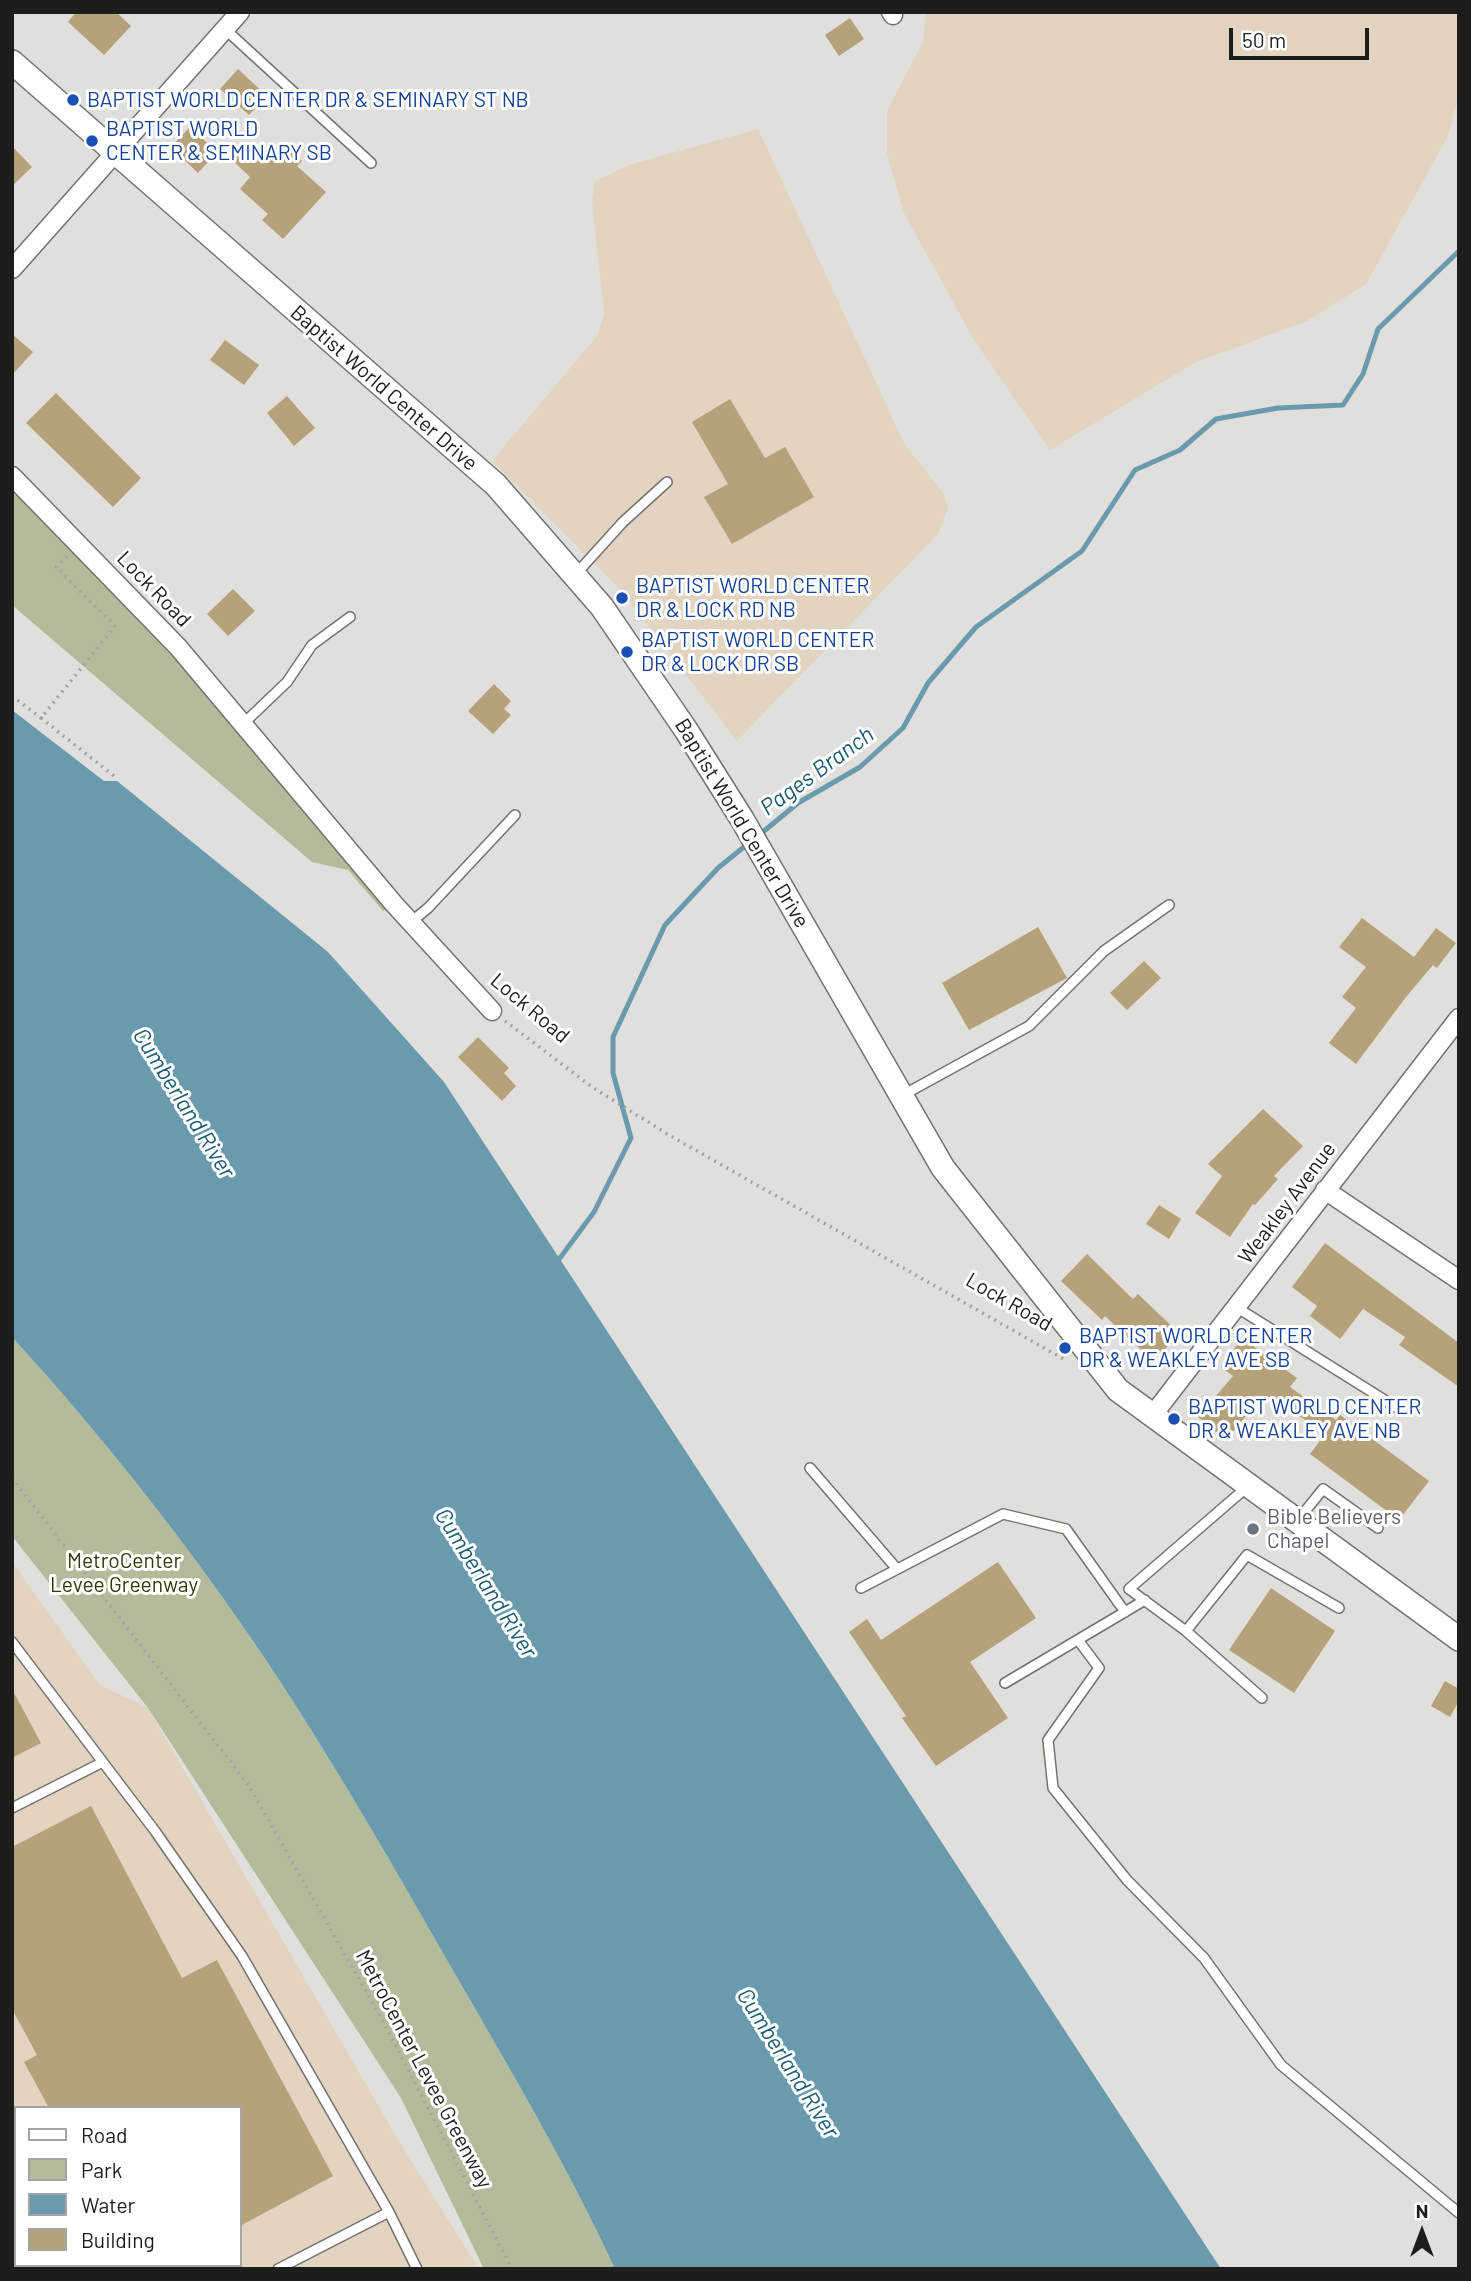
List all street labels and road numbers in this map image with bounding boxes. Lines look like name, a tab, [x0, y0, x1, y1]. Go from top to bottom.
street label: Baptist World Center Drive	[285, 300, 483, 476]
street label: Lock Road	[112, 546, 196, 632]
street label: Baptist World Center Drive	[669, 714, 815, 932]
street label: Lock Road	[485, 968, 575, 1048]
street label: Weakley Avenue	[1233, 1137, 1341, 1269]
street label: Lock Road	[961, 1267, 1057, 1337]
street label: MetroCenter Levee Greenway	[350, 1945, 498, 2193]

